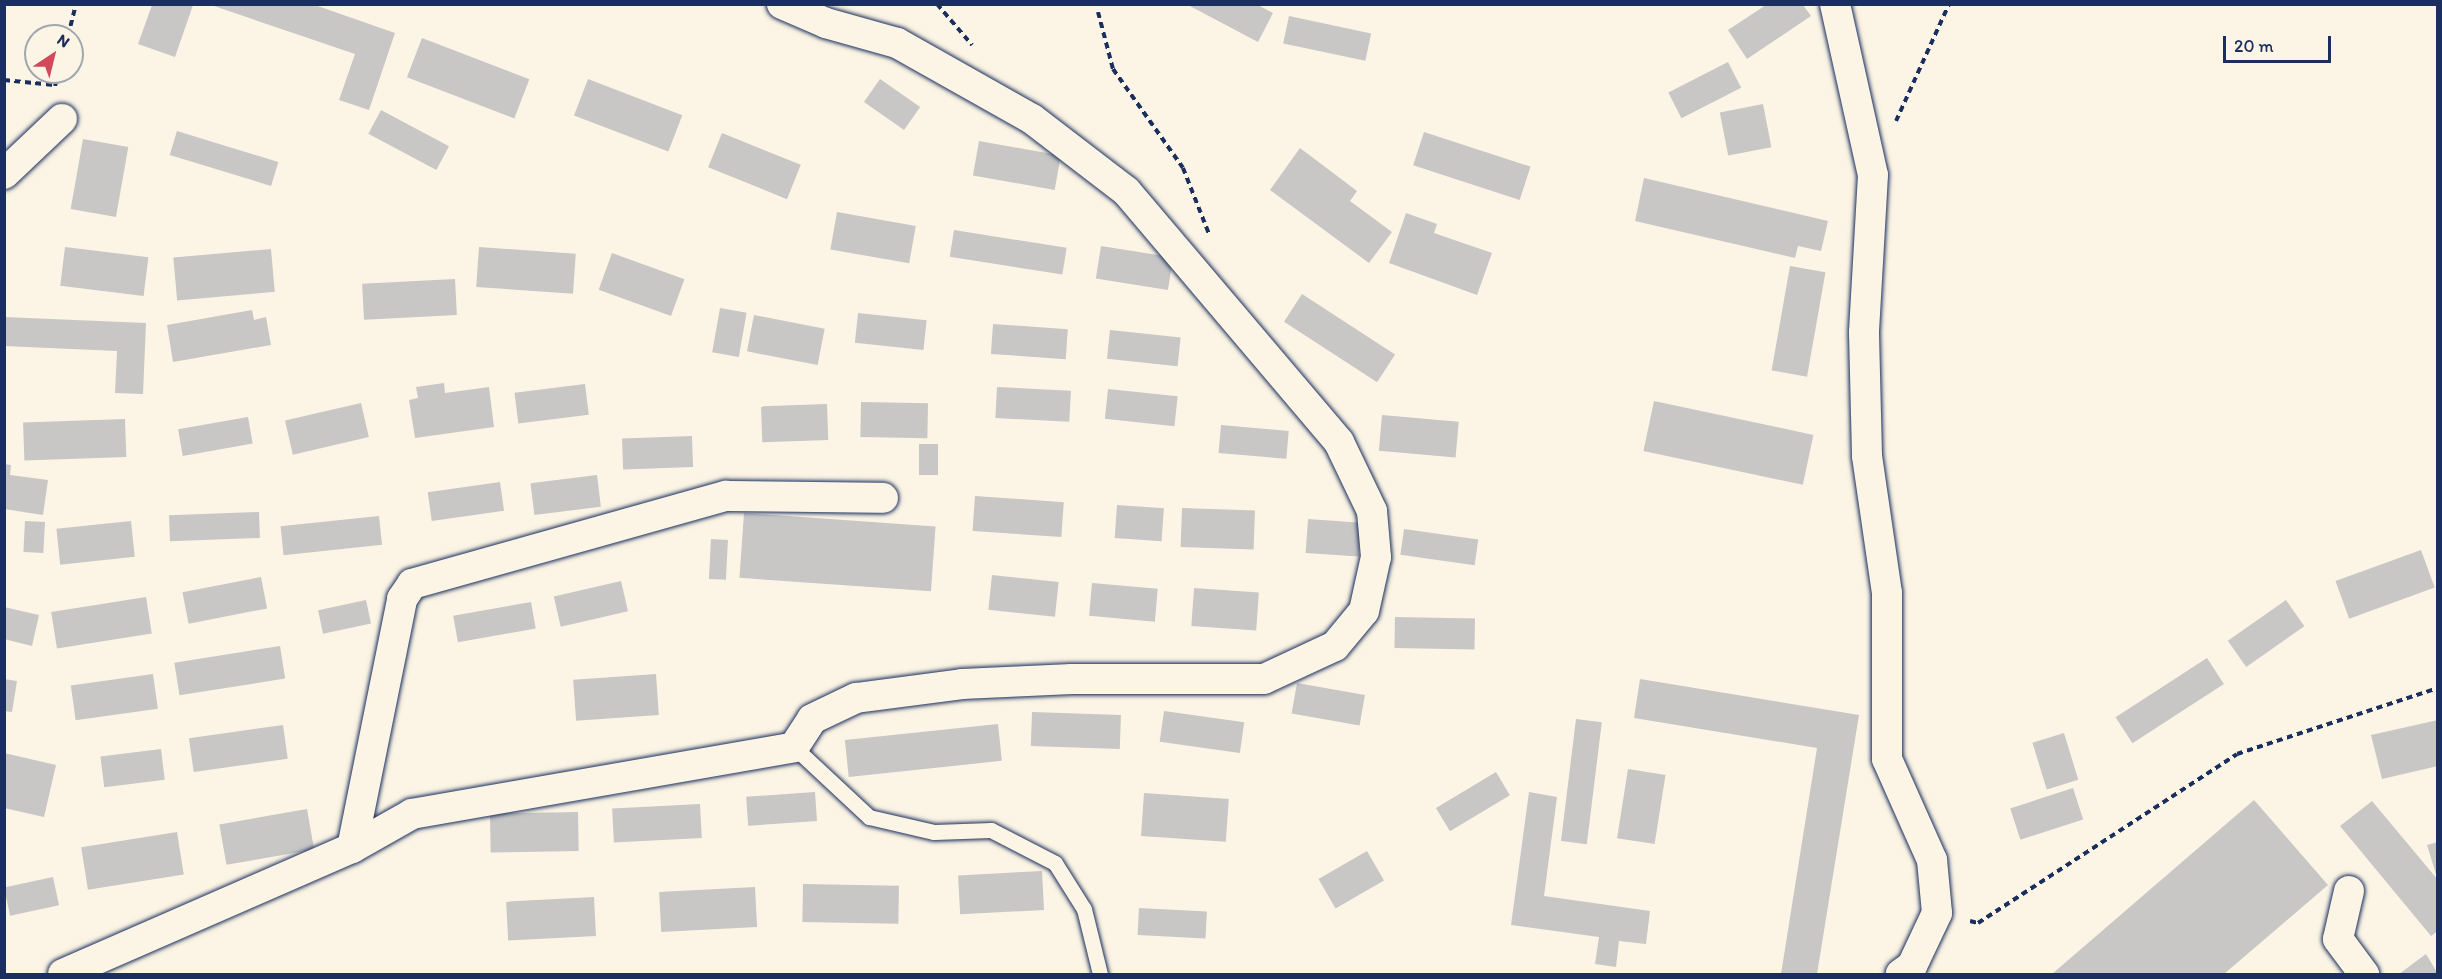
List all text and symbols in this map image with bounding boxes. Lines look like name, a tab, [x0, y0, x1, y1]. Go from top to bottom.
north arrow	[24, 24, 84, 84]
scale bar	[2226, 24, 2334, 62]
text: N	[54, 30, 73, 51]
text: 20 m	[2234, 35, 2274, 57]

